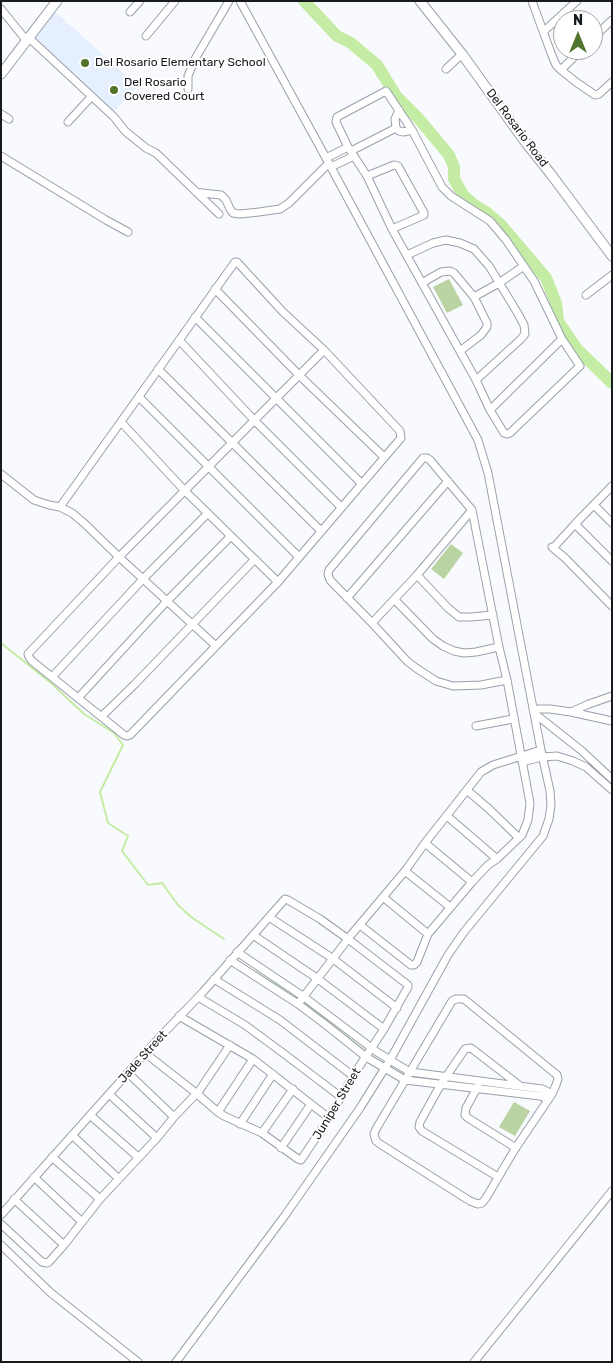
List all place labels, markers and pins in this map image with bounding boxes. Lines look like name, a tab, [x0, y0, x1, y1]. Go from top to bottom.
place label: Del Rosario Elementary School	[95, 56, 266, 70]
marker: Del Rosario Elementary School	[79, 57, 91, 69]
place label: Del Rosario Covered Court	[124, 76, 204, 104]
marker: Del Rosario Covered Court	[108, 84, 120, 96]

